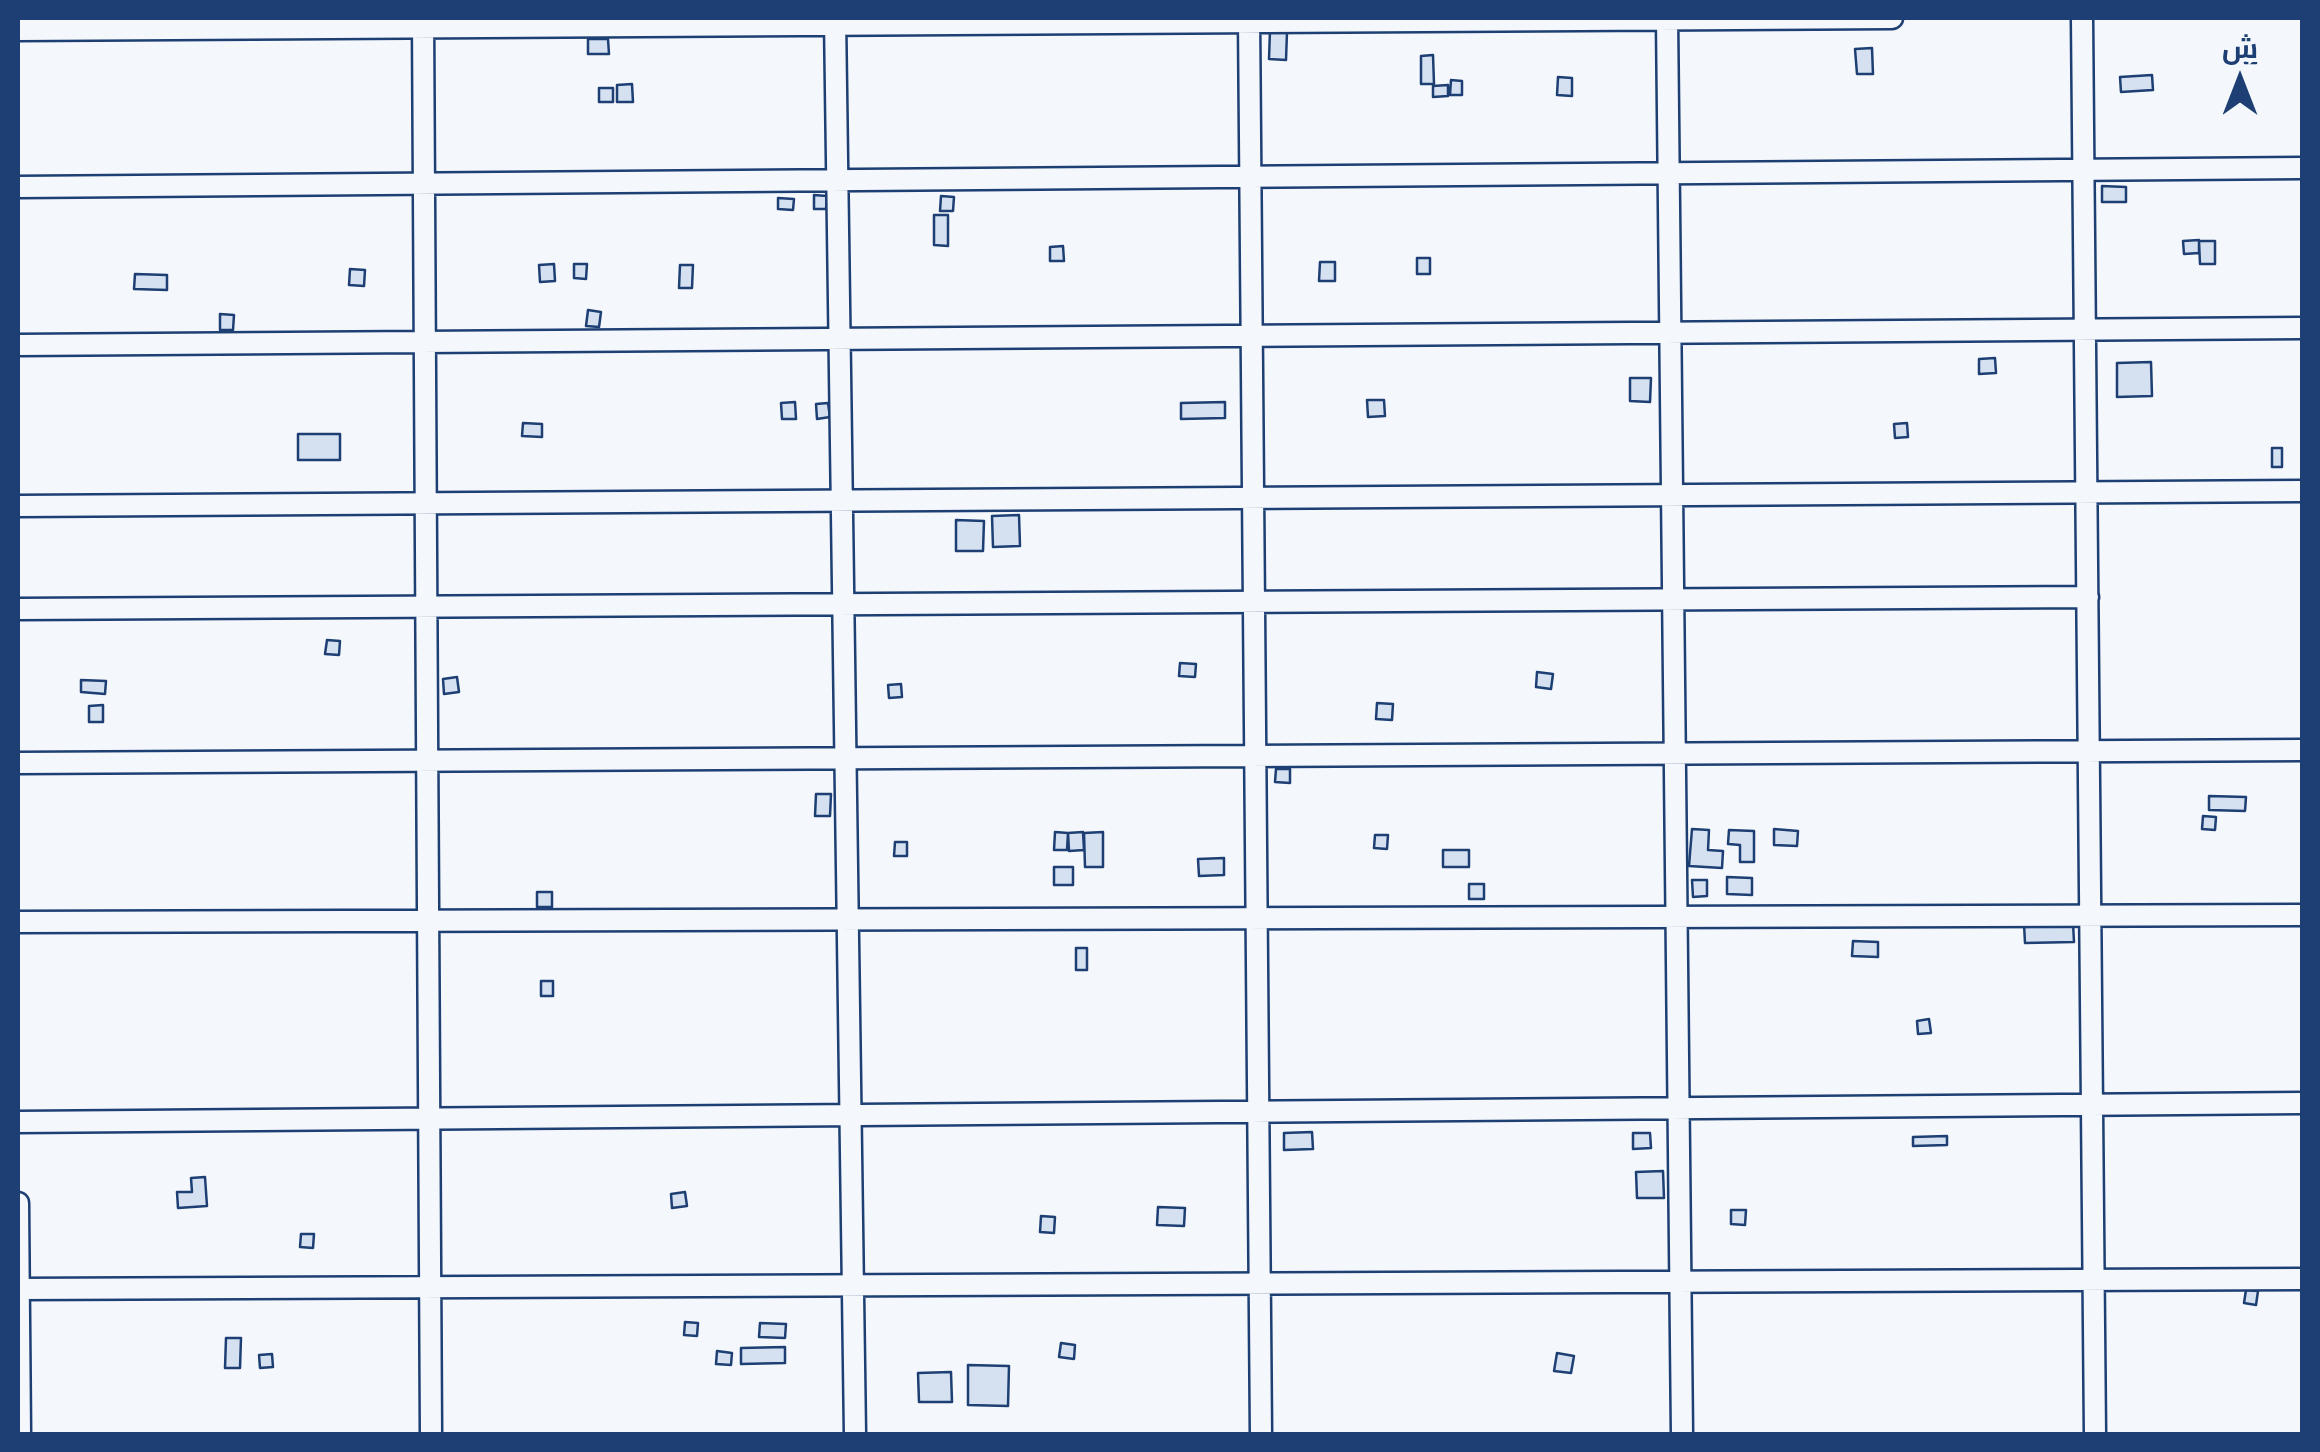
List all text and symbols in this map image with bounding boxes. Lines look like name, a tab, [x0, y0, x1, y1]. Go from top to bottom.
north arrow	[2190, 30, 2290, 130]
text: ش	[2222, 36, 2258, 64]

